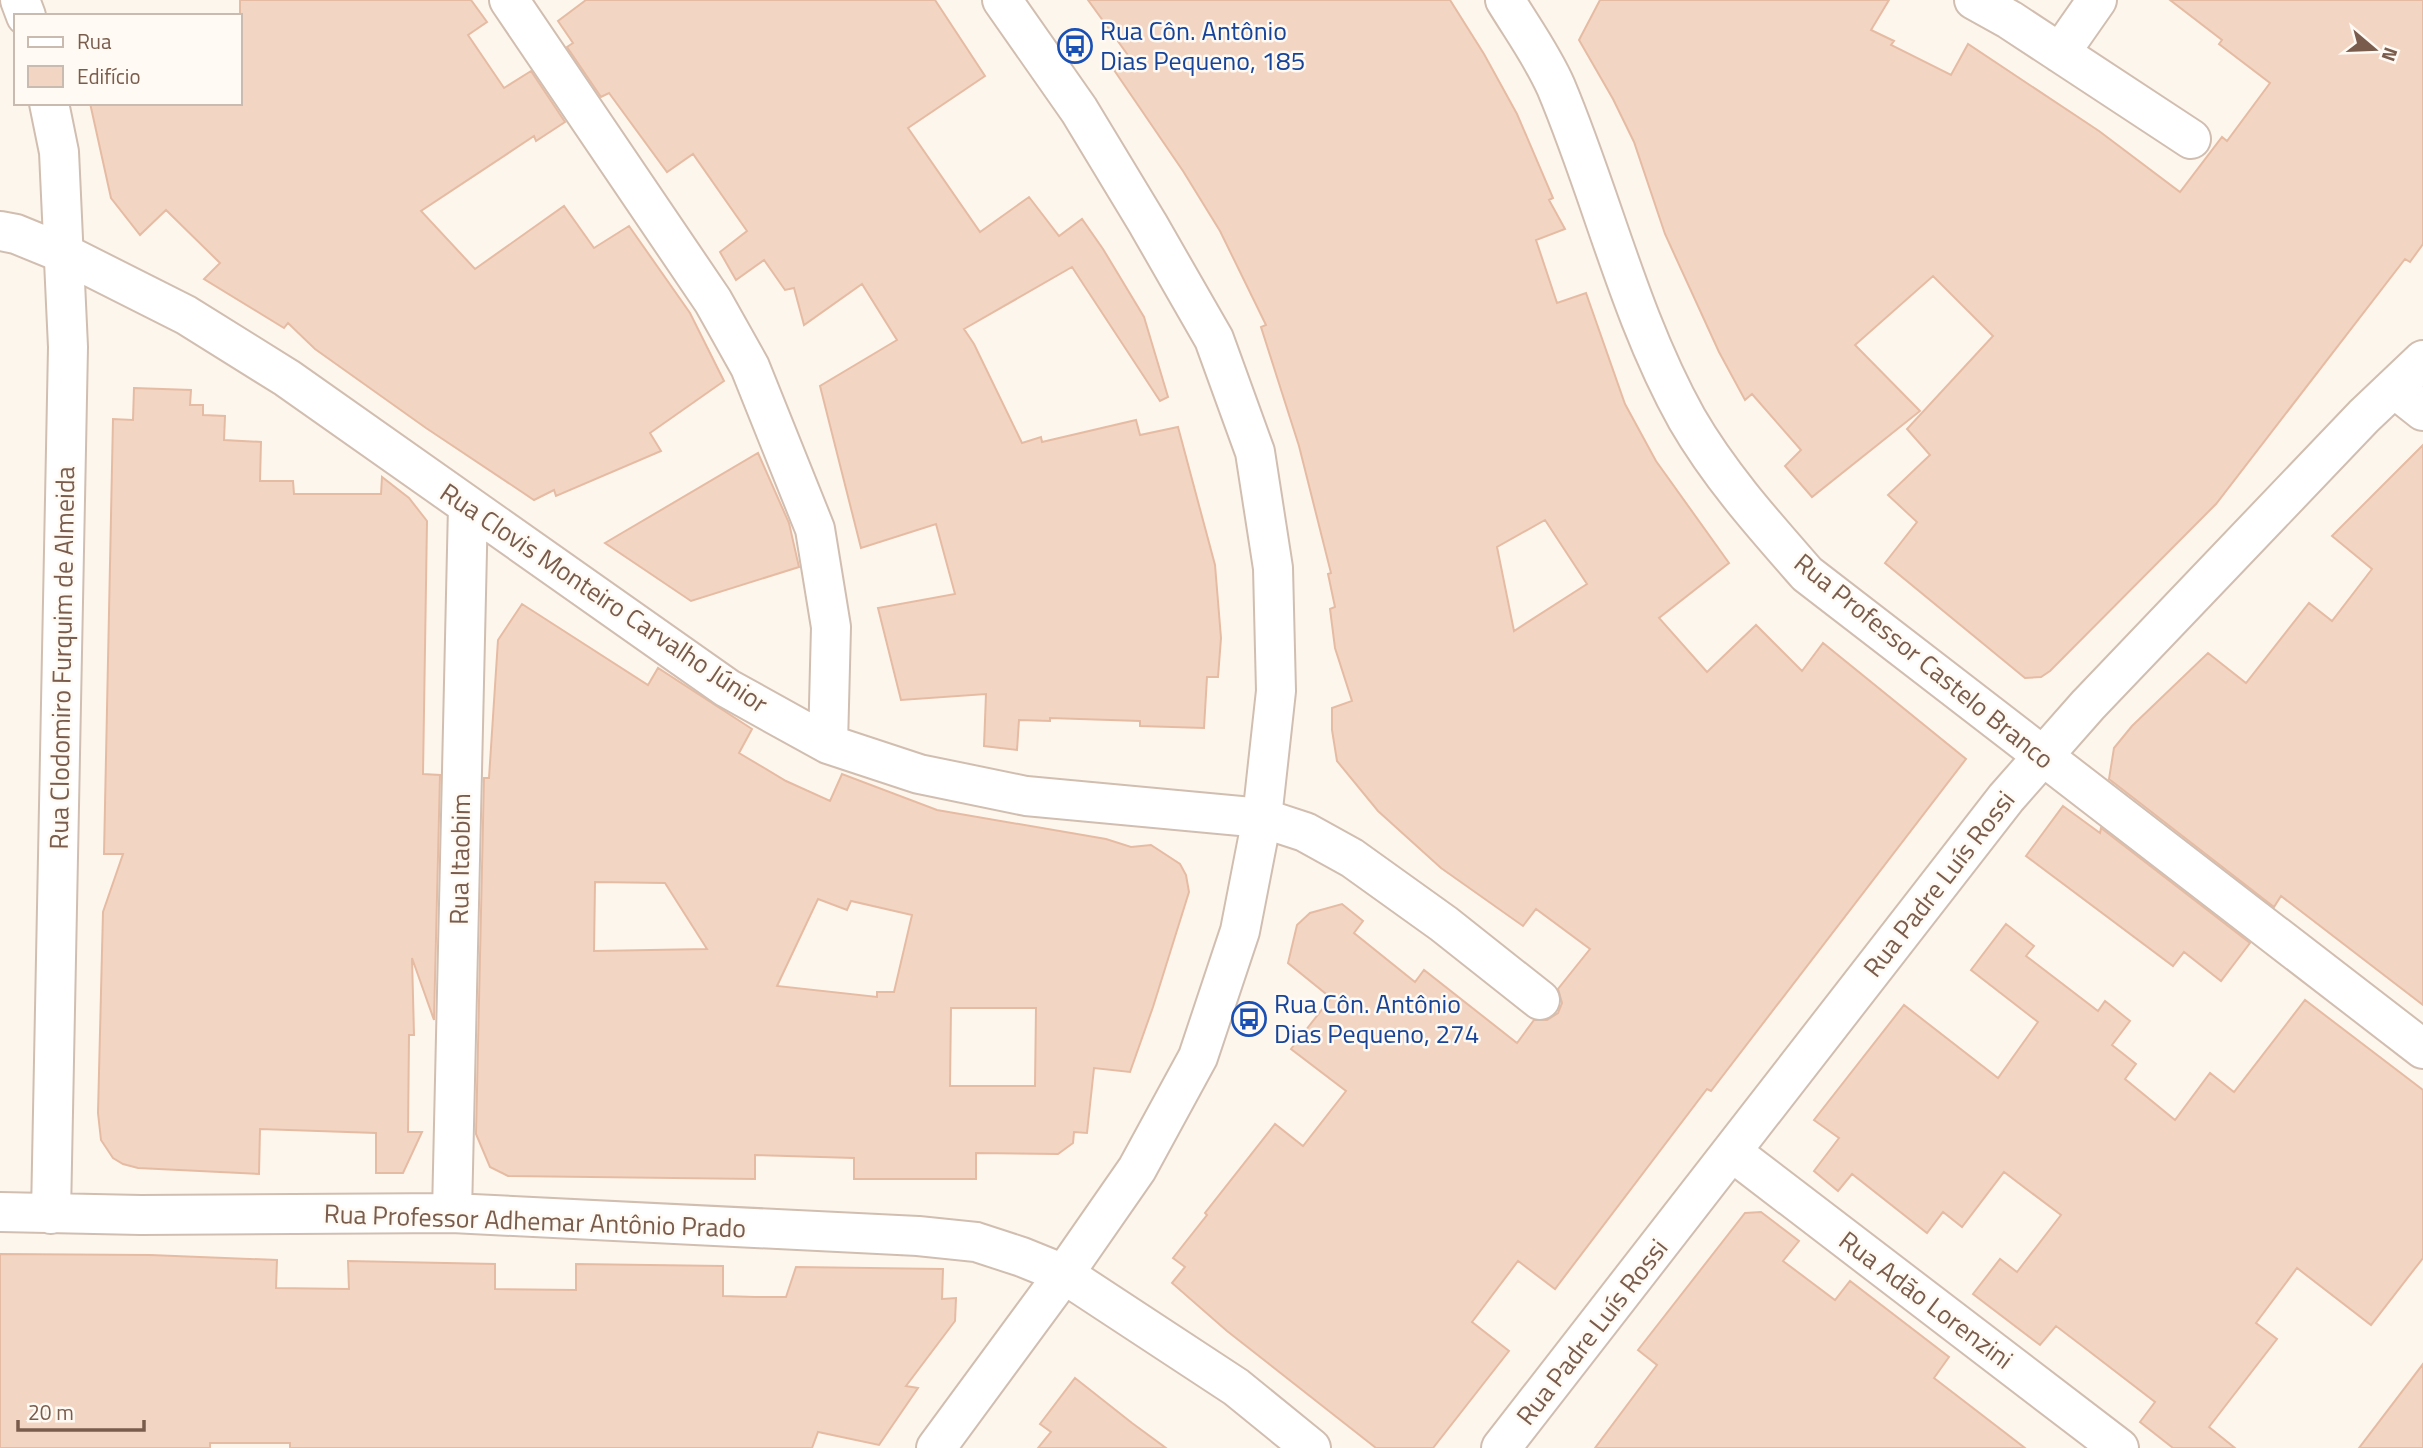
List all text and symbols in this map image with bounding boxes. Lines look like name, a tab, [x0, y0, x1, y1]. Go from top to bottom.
place label: Rua Côn. Antônio Dias Pequeno, 185	[1100, 11, 1305, 80]
legend	[14, 14, 242, 105]
north arrow	[2339, 14, 2409, 84]
text: Rua	[77, 25, 112, 57]
bus stop icon: Rua Côn. Antônio Dias Pequeno, 185	[1056, 27, 1094, 65]
text: N	[2375, 44, 2406, 66]
text: Edifício	[77, 60, 141, 92]
street label: Rua Clodomiro Furquim de Almeida	[39, 466, 84, 850]
street label: Rua Clovis Monteiro Carvalho Júnior	[432, 473, 776, 722]
street label: Rua Professor Castelo Branco	[1786, 543, 2063, 778]
street label: Rua Padre Luís Rossi	[1853, 782, 2024, 985]
street label: Rua Itaobim	[439, 793, 480, 925]
place label: Rua Côn. Antônio Dias Pequeno, 274	[1274, 984, 1479, 1053]
bus stop icon: Rua Côn. Antônio Dias Pequeno, 274	[1230, 1000, 1268, 1038]
street label: Rua Professor Adhemar Antônio Prado	[323, 1194, 747, 1247]
street label: Rua Adão Lorenzini	[1831, 1221, 2022, 1378]
street label: Rua Padre Luís Rossi	[1506, 1230, 1677, 1433]
scale bar	[18, 1388, 144, 1432]
text: 20 m	[28, 1396, 74, 1428]

